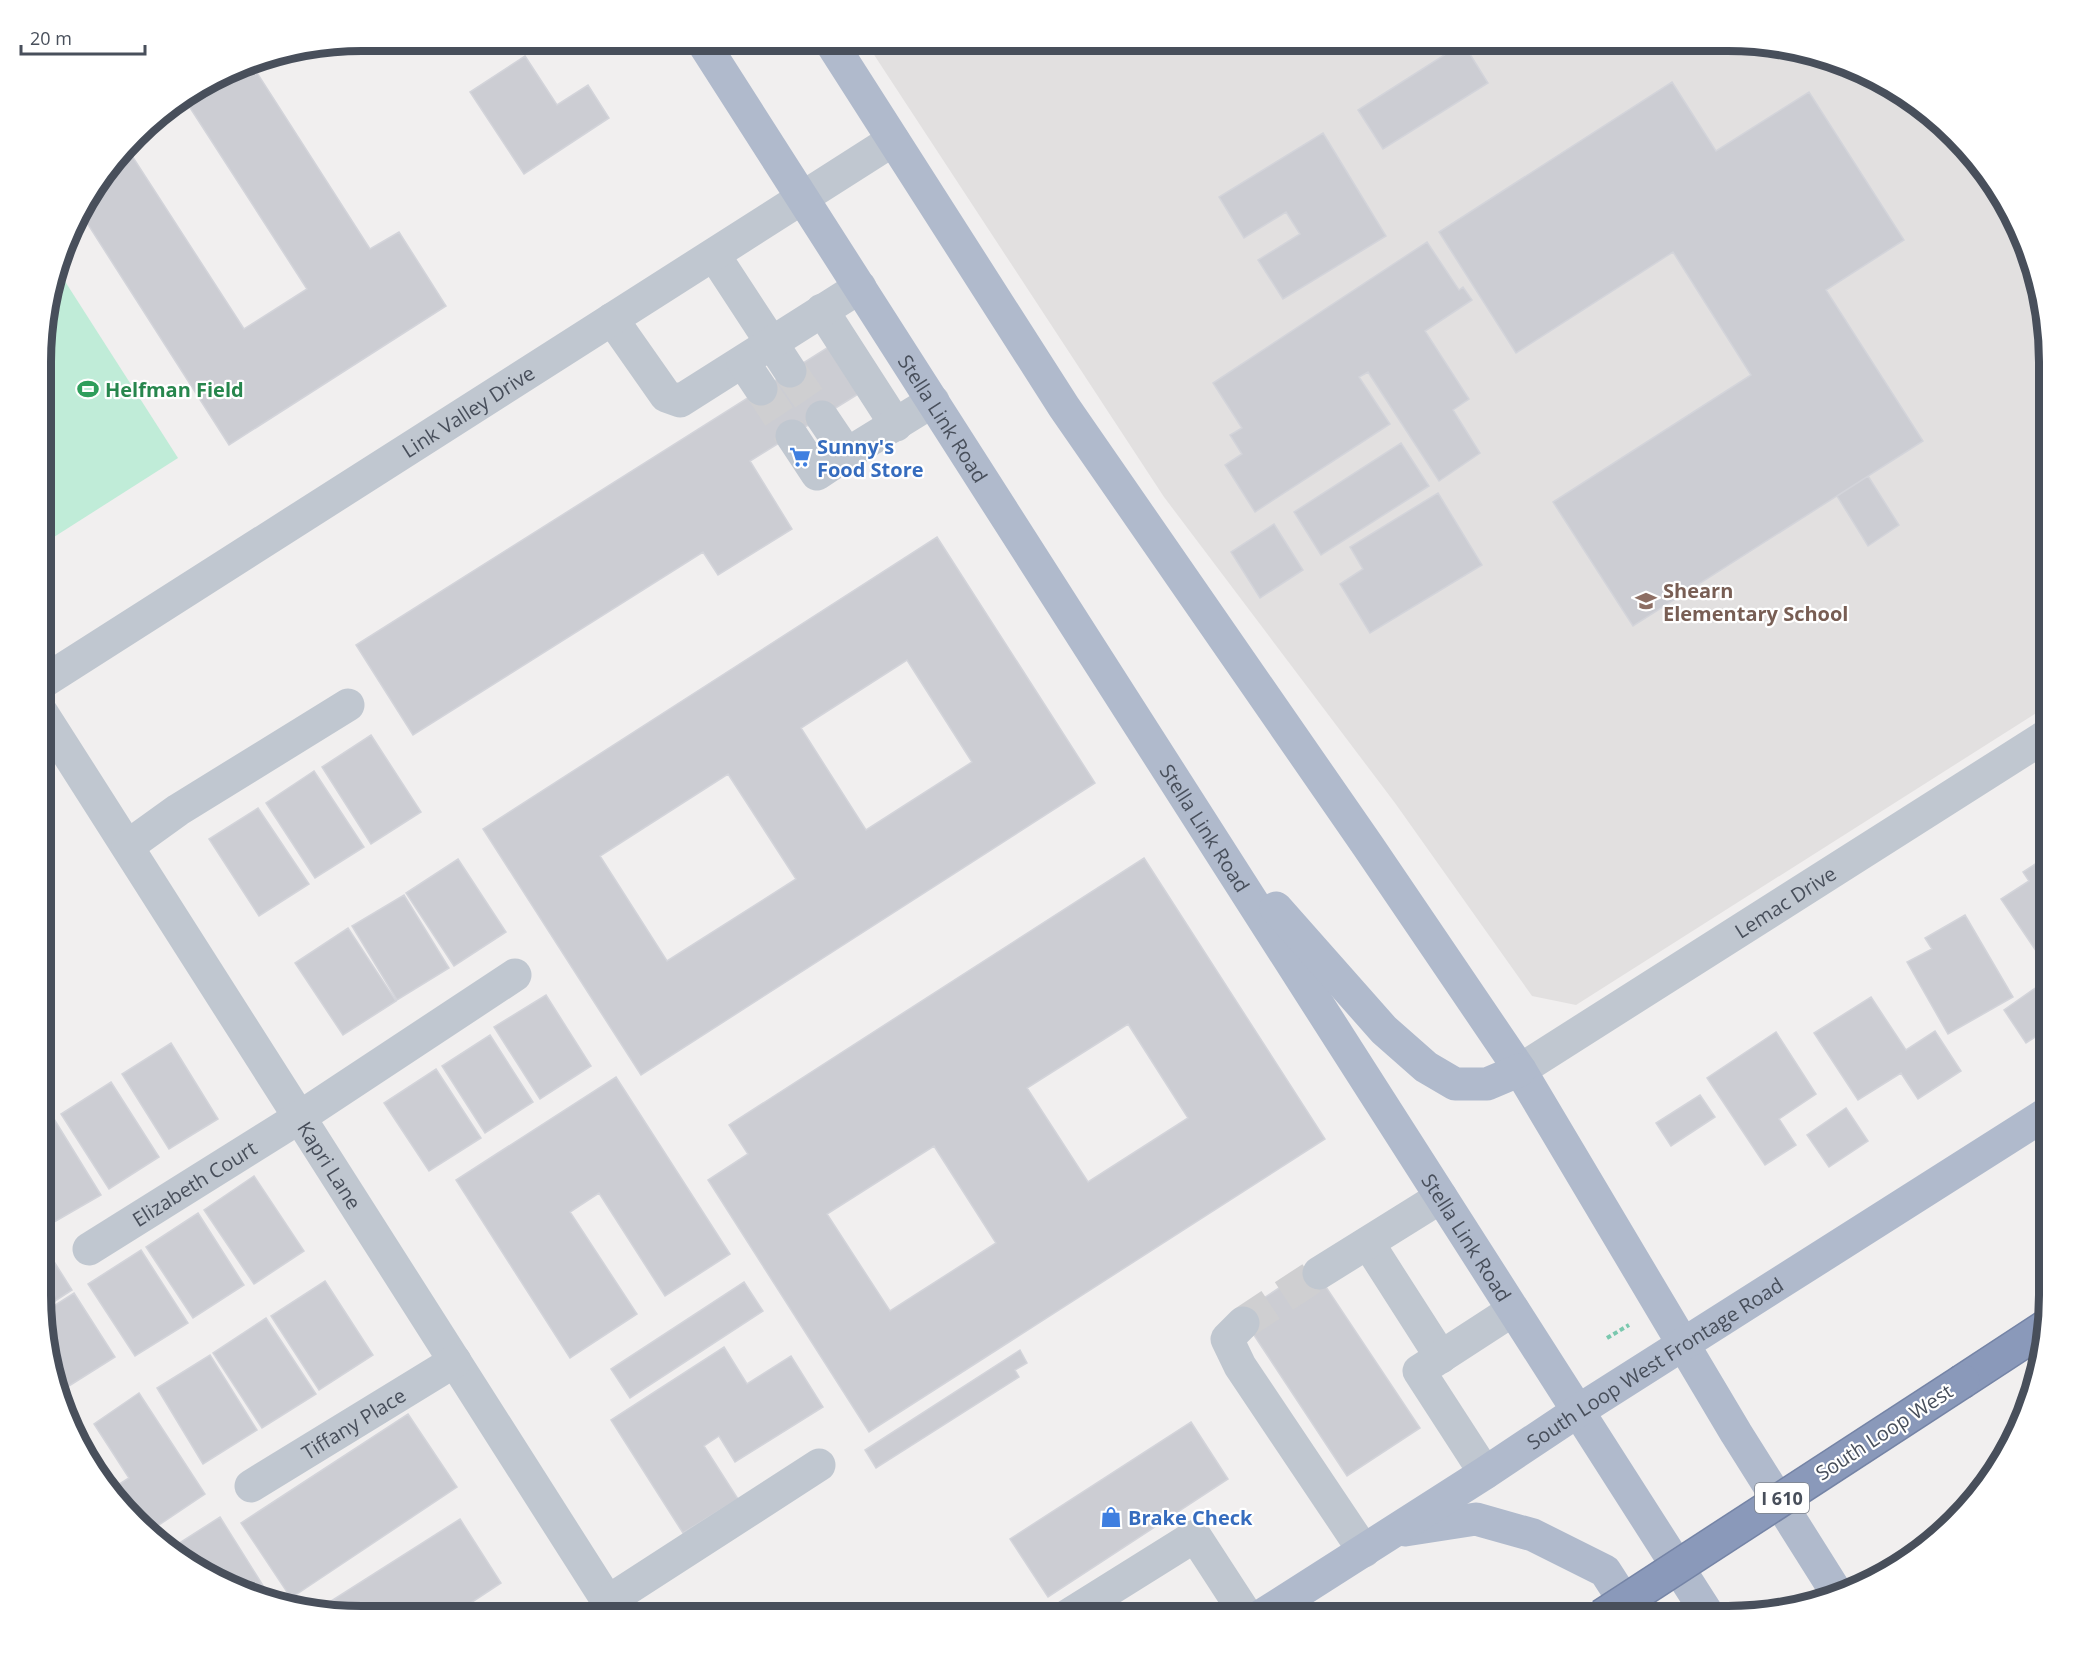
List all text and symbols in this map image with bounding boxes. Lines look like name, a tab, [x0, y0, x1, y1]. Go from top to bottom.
scale bar	[21, 18, 146, 56]
text: 20 m	[30, 26, 72, 50]
street label: Stella Link Road	[892, 349, 994, 488]
street label: Link Valley Drive	[397, 359, 539, 463]
place label: Helfman Field	[105, 376, 244, 403]
sports icon: Helfman Field	[76, 377, 100, 401]
place label: Sunny's Food Store	[817, 433, 924, 483]
supermarket icon: Sunny's Food Store	[788, 445, 812, 469]
place label: Shearn Elementary School	[1663, 577, 1848, 627]
school or university icon: Shearn Elementary School	[1634, 589, 1658, 613]
street label: Stella Link Road	[1154, 759, 1256, 897]
street label: Lemac Drive	[1729, 859, 1841, 944]
street label: Kapri Lane	[292, 1116, 368, 1214]
street label: Elizabeth Court	[127, 1134, 262, 1232]
street label: Stella Link Road	[1416, 1168, 1518, 1307]
street label: South Loop West Frontage Road	[1521, 1271, 1788, 1455]
street label: South Loop West	[1810, 1378, 1958, 1486]
street label: Tiffany Place	[296, 1381, 410, 1465]
road number: I 610	[1755, 1483, 1809, 1513]
place label: Brake Check	[1128, 1504, 1253, 1531]
shop icon: Brake Check	[1099, 1505, 1123, 1529]

